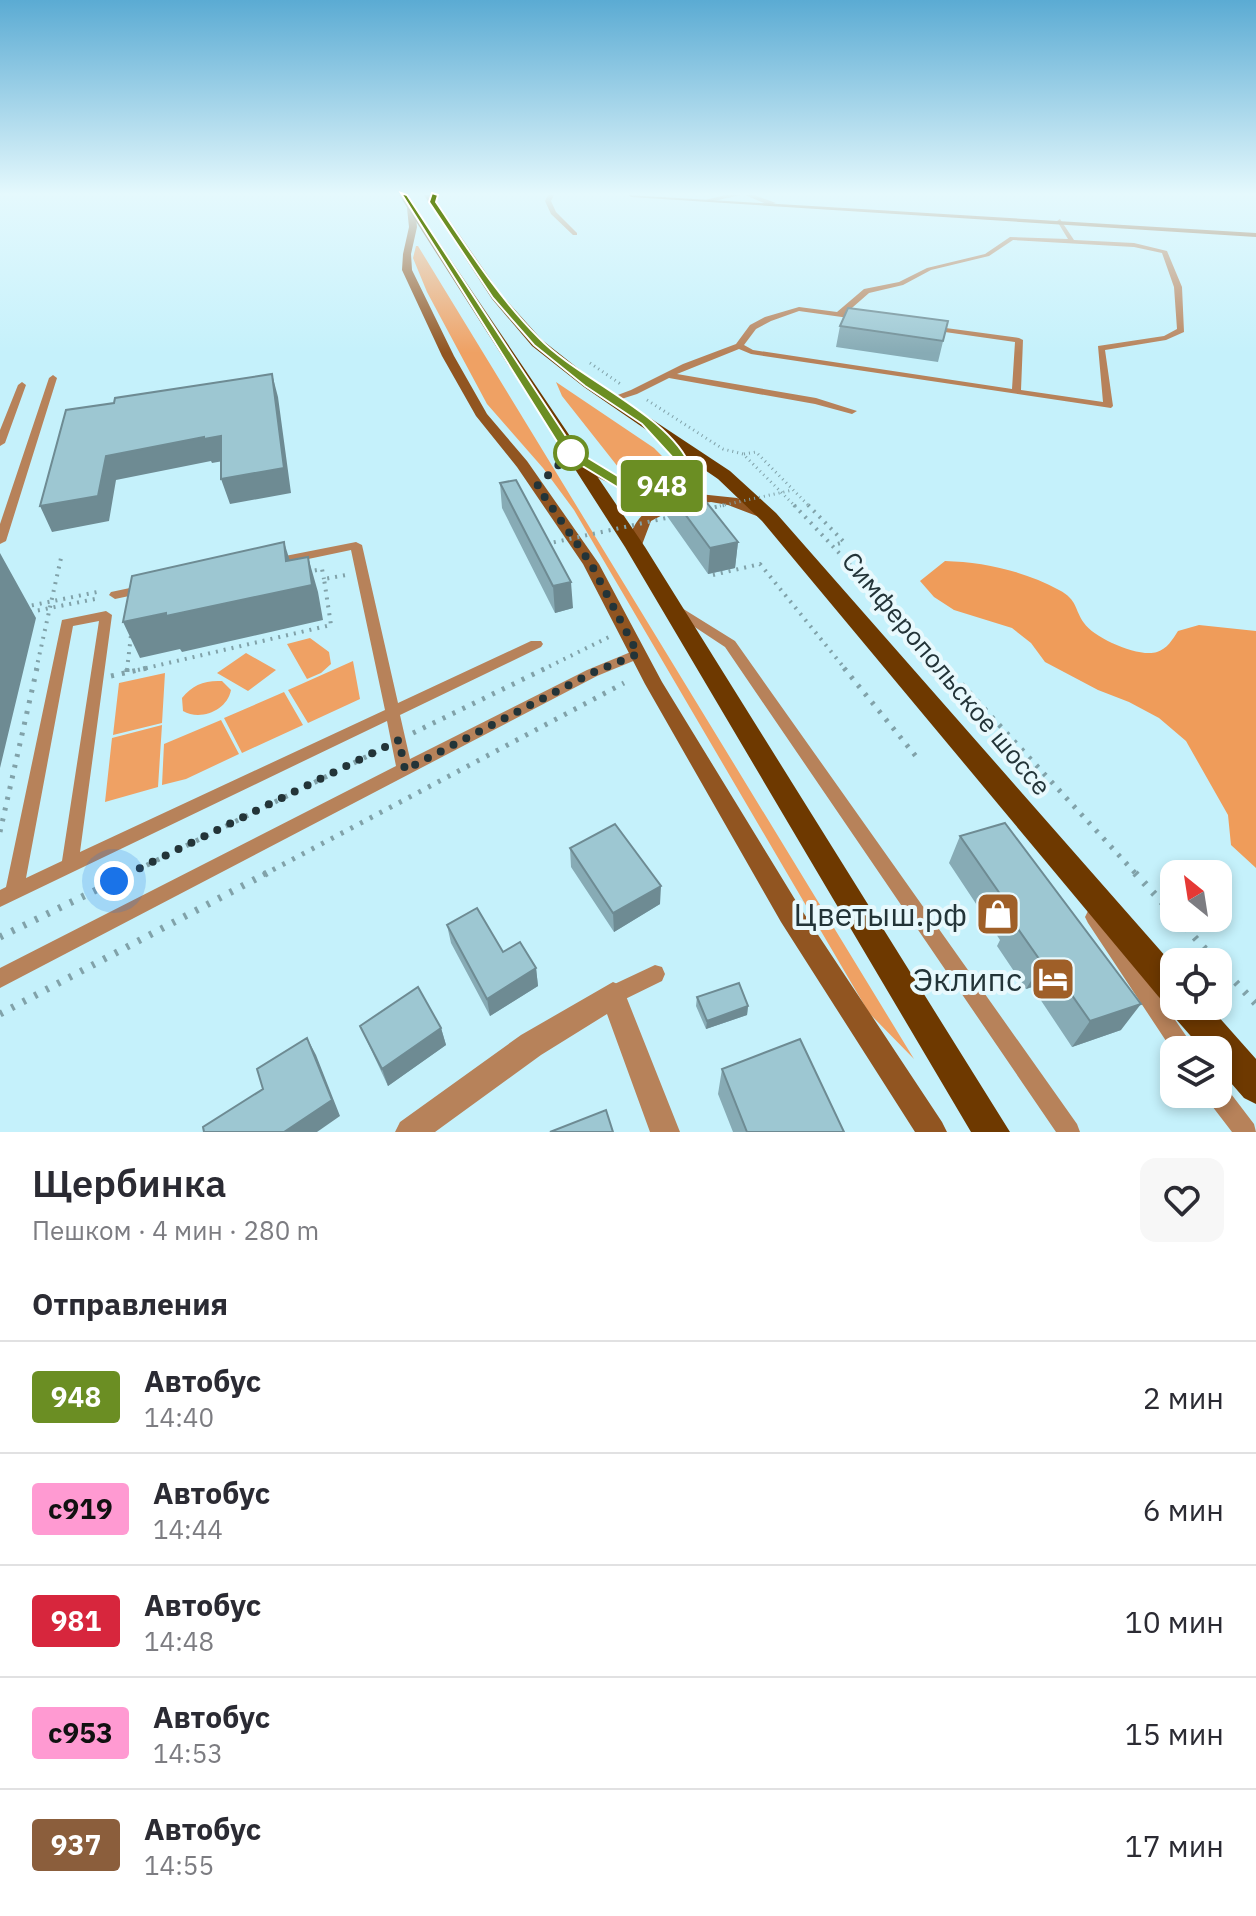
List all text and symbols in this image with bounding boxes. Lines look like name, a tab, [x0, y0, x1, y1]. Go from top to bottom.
unlabelled marker	[554, 436, 588, 470]
line badge: 948	[616, 460, 708, 512]
text: 948	[637, 467, 687, 504]
street label: Симферопольское шоссе	[835, 544, 1059, 802]
north arrow	[1160, 860, 1232, 932]
map controls	[1160, 860, 1232, 1108]
your location	[94, 861, 134, 901]
shop icon: Цветыш.рф	[974, 890, 1022, 938]
place label: Цветыш.рф	[794, 893, 967, 935]
button: locate	[1160, 948, 1232, 1020]
hotel icon: Эклипс	[1029, 955, 1077, 1003]
place label: Эклипс	[913, 958, 1022, 1000]
button: layers	[1160, 1036, 1232, 1108]
text: Щербинка	[32, 1158, 227, 1207]
button: heart	[1140, 1158, 1224, 1242]
text: Пешком · 4 мин · 280 m	[32, 1213, 319, 1247]
text: Отправления	[32, 1284, 228, 1323]
text: Автобус	[144, 1361, 261, 1400]
text: 948	[51, 1378, 101, 1415]
text: 2 мин	[1143, 1378, 1224, 1417]
text: 14:40	[144, 1400, 214, 1434]
text: Автобус	[153, 1473, 270, 1512]
text: с919	[48, 1490, 113, 1527]
text: 6 мин	[1143, 1490, 1224, 1529]
text: 14:44	[153, 1512, 223, 1546]
text: Автобус	[144, 1585, 261, 1624]
text: 981	[51, 1602, 101, 1639]
text: 10 мин	[1125, 1602, 1224, 1641]
text: 14:48	[144, 1624, 214, 1658]
text: Автобус	[153, 1697, 270, 1736]
text: с953	[48, 1714, 113, 1751]
text: 15 мин	[1125, 1714, 1224, 1753]
text: 14:53	[153, 1736, 223, 1770]
text: Автобус	[144, 1809, 261, 1848]
text: 937	[51, 1826, 101, 1863]
text: 17 мин	[1125, 1826, 1224, 1865]
text: 14:55	[144, 1848, 214, 1882]

